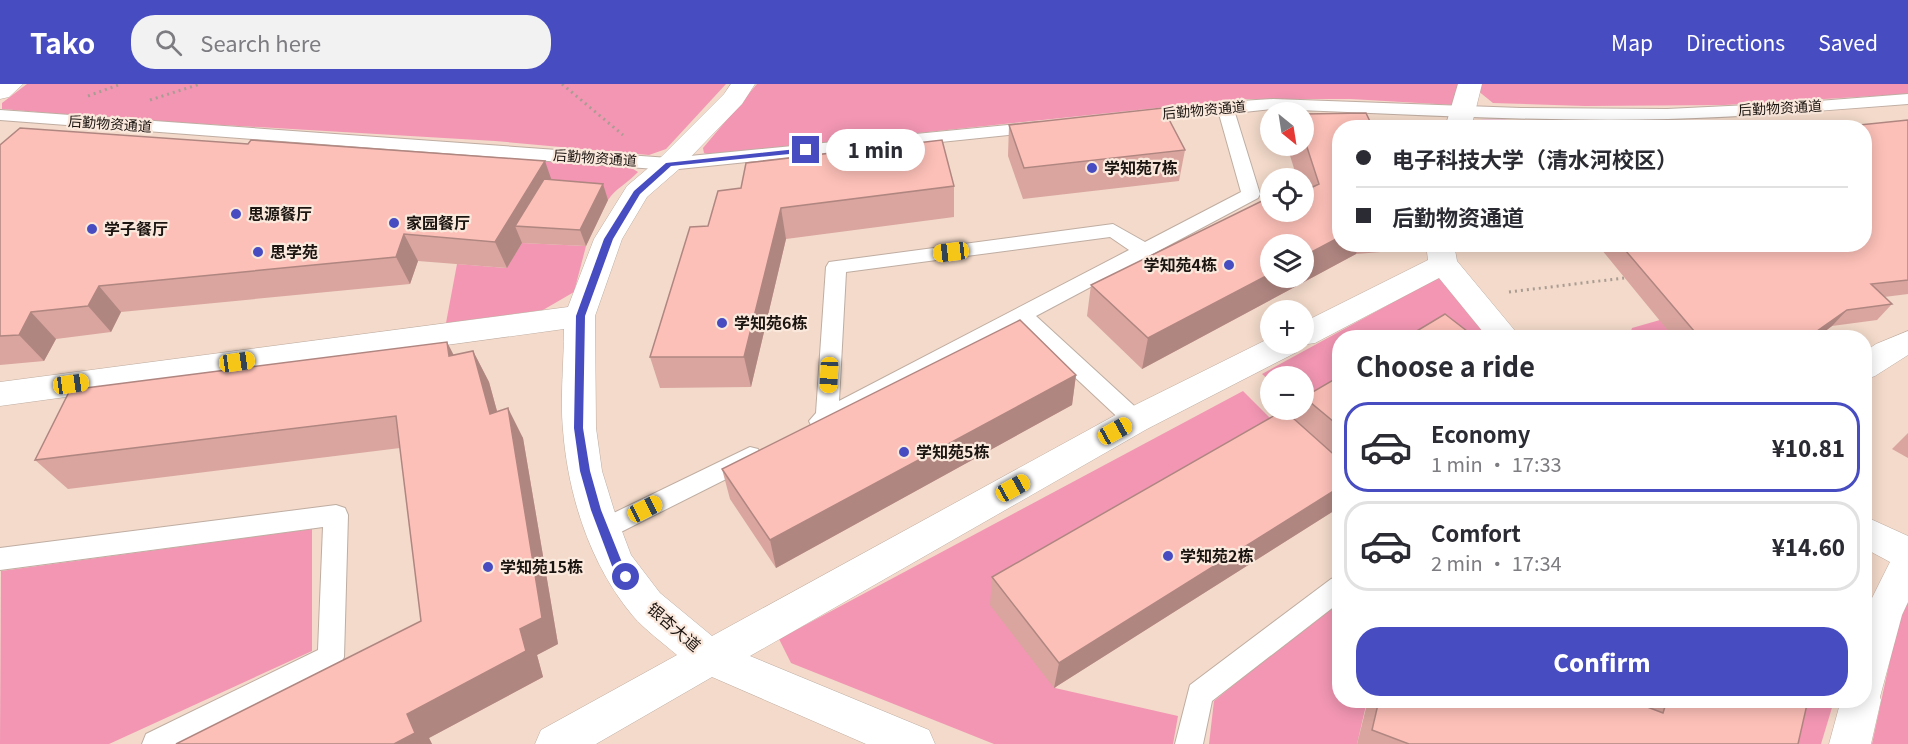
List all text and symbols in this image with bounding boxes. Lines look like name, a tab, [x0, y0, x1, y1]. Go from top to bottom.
search box	[131, 15, 551, 69]
text: Tako	[30, 22, 95, 62]
icon: search	[152, 26, 185, 59]
text: Search here	[200, 26, 321, 58]
text: Map	[1611, 27, 1653, 57]
text: Directions	[1686, 27, 1785, 57]
text: Saved	[1818, 27, 1878, 57]
street label: 后勤物资通道	[1161, 95, 1247, 123]
street label: 后勤物资通道	[1737, 95, 1822, 119]
north arrow	[1260, 102, 1314, 156]
map controls	[1260, 102, 1314, 420]
street label: 后勤物资通道	[67, 110, 153, 136]
callout: 1 min	[827, 129, 926, 171]
text: 1 min	[848, 135, 903, 164]
route end	[792, 136, 819, 163]
text: 电子科技大学（清水河校区）	[1392, 142, 1678, 174]
street label: 后勤物资通道	[552, 144, 638, 170]
place label: 学知苑7栋	[1104, 155, 1177, 179]
marker: 学知苑7栋	[1085, 161, 1099, 175]
button: locate	[1260, 168, 1314, 222]
text: 后勤物资通道	[1392, 200, 1524, 232]
place label: 思源餐厅	[248, 201, 312, 225]
marker: 思源餐厅	[229, 207, 243, 221]
place label: 家园餐厅	[406, 210, 470, 234]
place label: 学子餐厅	[104, 216, 168, 240]
marker: 家园餐厅	[387, 216, 401, 230]
marker: 学子餐厅	[85, 222, 99, 236]
button: layers	[1260, 234, 1314, 288]
place label: 思学苑	[270, 239, 318, 263]
car	[932, 241, 970, 263]
marker: 思学苑	[251, 245, 265, 259]
place label: 学知苑4栋	[1144, 252, 1217, 276]
marker: 学知苑4栋	[1222, 258, 1236, 272]
button: +	[1260, 300, 1314, 354]
place label: 学知苑6栋	[734, 310, 807, 334]
marker: 学知苑6栋	[715, 316, 729, 330]
text: Choose a ride	[1356, 346, 1535, 385]
car	[218, 351, 256, 373]
car	[819, 357, 839, 393]
button: −	[1260, 366, 1314, 420]
car	[52, 373, 90, 395]
car	[1095, 414, 1135, 448]
text: Economy	[1431, 417, 1530, 449]
icon: car	[1359, 420, 1413, 474]
text: ¥10.81	[1772, 431, 1845, 463]
place label: 学知苑5栋	[916, 439, 989, 463]
marker: 学知苑5栋	[897, 445, 911, 459]
text: 1 min · 17:33	[1431, 449, 1562, 478]
car	[993, 471, 1033, 505]
car	[625, 493, 665, 525]
text: Comfort	[1431, 516, 1521, 548]
icon: car	[1359, 519, 1413, 573]
text: ¥14.60	[1772, 530, 1845, 562]
place label: 学知苑2栋	[1180, 543, 1253, 567]
text: 2 min · 17:34	[1431, 548, 1562, 577]
marker: 学知苑2栋	[1161, 549, 1175, 563]
place label: 学知苑15栋	[500, 554, 583, 578]
marker: 学知苑15栋	[481, 560, 495, 574]
route start	[612, 563, 639, 590]
street label: 银杏大道	[643, 596, 707, 656]
button: Confirm	[1356, 627, 1848, 696]

